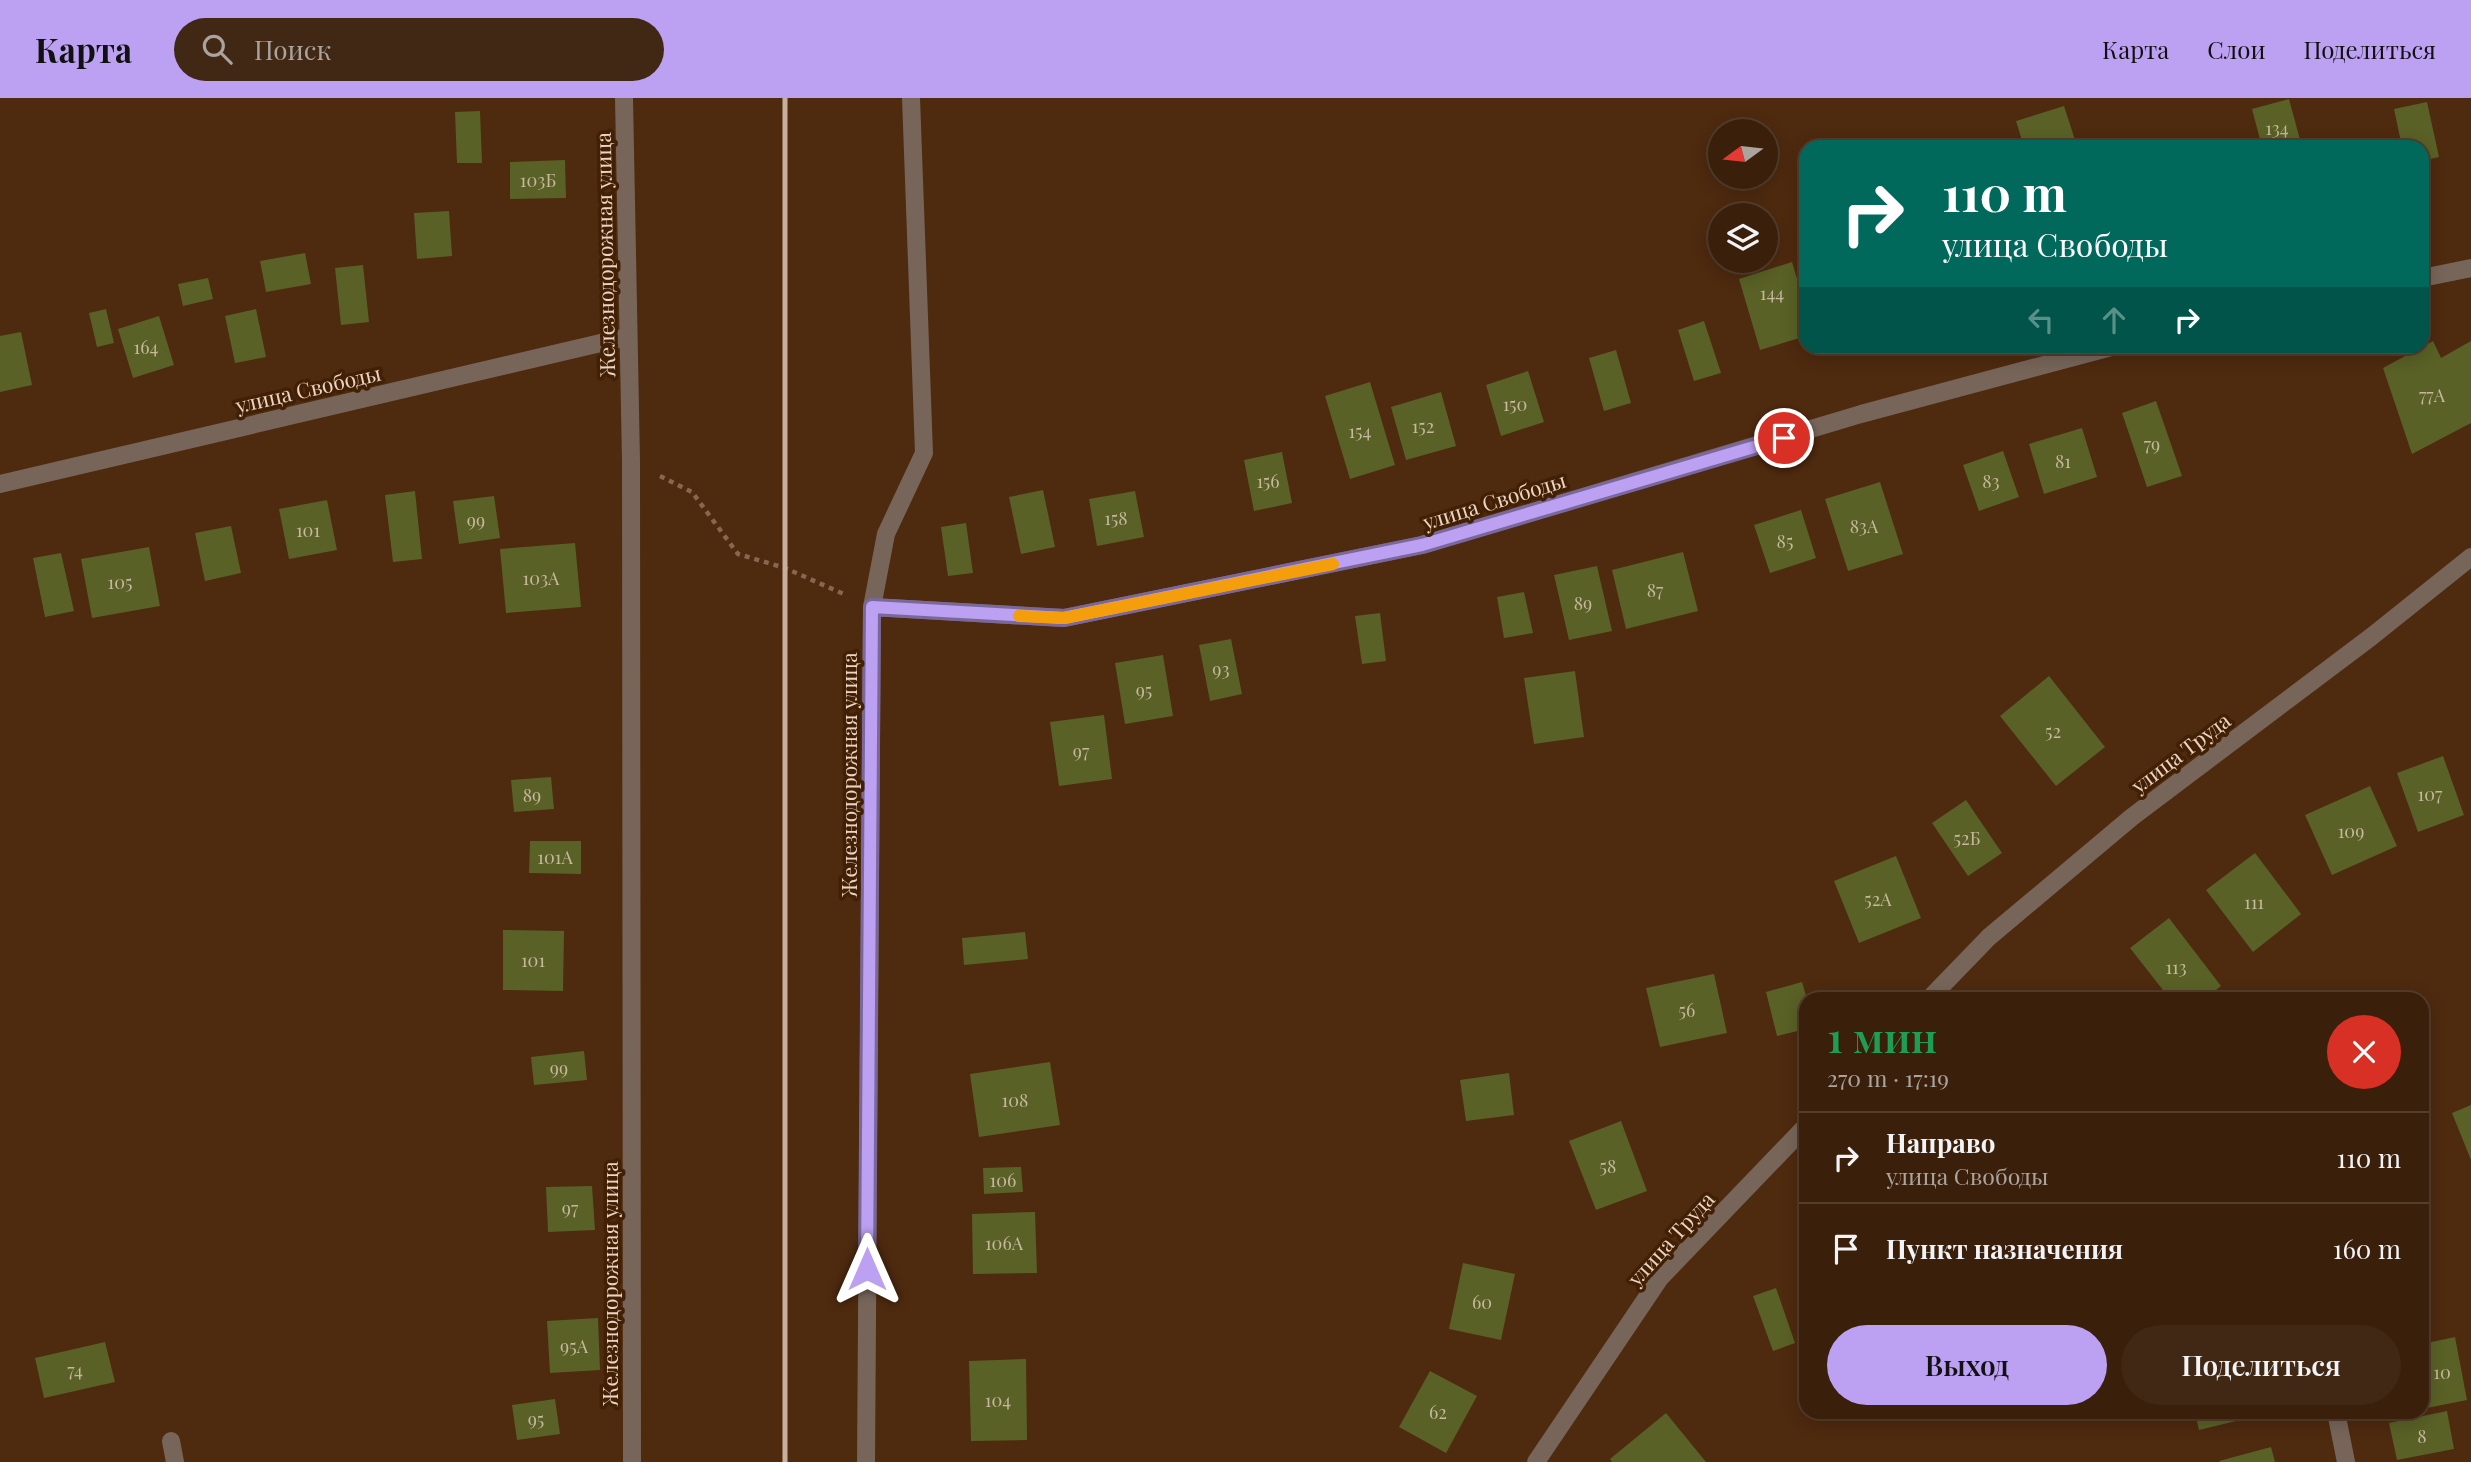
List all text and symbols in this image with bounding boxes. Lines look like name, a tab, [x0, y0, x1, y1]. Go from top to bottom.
search box	[174, 18, 664, 81]
text: Карта	[35, 27, 132, 71]
icon: search	[198, 30, 236, 68]
text: Поиск	[254, 32, 331, 67]
text: Карта	[2102, 33, 2169, 65]
text: Слои	[2207, 33, 2266, 65]
text: Поделиться	[2304, 33, 2436, 65]
house number: 134	[2265, 116, 2289, 140]
north arrow	[1708, 119, 1778, 189]
map controls	[1708, 119, 1778, 273]
street label: Железнодорожная улица	[588, 132, 620, 378]
text: 110 m	[1942, 159, 2067, 224]
house number: 103Б	[520, 168, 556, 192]
icon: right	[1827, 168, 1918, 259]
button: layers	[1708, 203, 1778, 273]
text: улица Свободы	[1942, 222, 2168, 265]
house number: 144	[1760, 281, 1784, 305]
icon: left	[2022, 301, 2060, 339]
icon: ahead	[2095, 301, 2133, 339]
icon: right	[2168, 301, 2206, 339]
house number: 164	[134, 335, 159, 359]
street label: улица Свободы	[232, 358, 383, 419]
house number: 77А	[2419, 383, 2446, 407]
house number: 150	[1503, 392, 1527, 416]
pin	[1754, 408, 1814, 468]
house number: 152	[1412, 414, 1434, 438]
house number: 154	[1349, 419, 1372, 443]
icon: arrive	[1765, 419, 1803, 457]
house number: 79	[2144, 432, 2160, 456]
house number: 81	[2055, 449, 2071, 473]
street label: улица Свободы	[1418, 465, 1569, 535]
house number: 156	[1256, 469, 1280, 493]
house number: 83	[1982, 469, 2000, 493]
house number: 158	[1104, 506, 1128, 530]
house number: 99	[467, 508, 485, 532]
house number: 83А	[1850, 514, 1879, 538]
house number: 101	[296, 518, 320, 542]
house number: 85	[1777, 529, 1793, 553]
house number: 103А	[523, 566, 560, 590]
house number: 105	[108, 570, 132, 594]
house number: 87	[1647, 578, 1664, 602]
house number: 89	[1574, 591, 1592, 615]
street label: Железнодорожная улица	[834, 652, 862, 898]
house number: 93	[1212, 657, 1230, 681]
house number: 95	[1136, 678, 1152, 702]
street label: улица Труда	[2124, 705, 2236, 799]
house number: 52	[2045, 719, 2061, 743]
house number: 97	[1073, 739, 1090, 763]
house number: 107	[2418, 782, 2443, 806]
house number: 89	[523, 783, 541, 807]
house number: 109	[2338, 819, 2364, 843]
house number: 52Б	[1954, 826, 1980, 850]
house number: 101А	[537, 845, 573, 869]
house number: 52А	[1864, 887, 1892, 911]
house number: 111	[2244, 890, 2264, 914]
house number: 101	[521, 948, 545, 972]
house number: 113	[2165, 955, 2187, 979]
house number: 56	[1679, 998, 1695, 1022]
text: 1 мин	[1827, 1008, 1937, 1064]
button: close	[2327, 1015, 2401, 1089]
house number: 99	[550, 1056, 568, 1080]
text: 270 m · 17:19	[1827, 1062, 1949, 1093]
house number: 108	[1002, 1088, 1028, 1112]
text: Направо	[1886, 1125, 1995, 1160]
icon: right	[1827, 1139, 1865, 1177]
text: 110 m	[2337, 1140, 2401, 1175]
house number: 58	[1600, 1154, 1616, 1178]
text: улица Свободы	[1886, 1160, 2048, 1191]
street label: Железнодорожная улица	[595, 1161, 623, 1407]
house number: 106	[990, 1168, 1016, 1192]
street label: улица Труда	[1620, 1185, 1720, 1292]
house number: 97	[562, 1196, 579, 1220]
icon: arrive	[1827, 1230, 1865, 1268]
house number: 106А	[985, 1231, 1024, 1255]
text: Пункт назначения	[1886, 1231, 2123, 1266]
text: 160 m	[2333, 1231, 2401, 1266]
position arrow	[830, 1232, 904, 1306]
house number: 60	[1472, 1290, 1492, 1314]
button: Выход	[1827, 1325, 2107, 1405]
button: Поделиться	[2121, 1325, 2401, 1405]
house number: 95А	[560, 1334, 589, 1358]
house number: 74	[67, 1358, 83, 1382]
house number: 10	[2433, 1360, 2451, 1384]
house number: 104	[985, 1388, 1011, 1412]
house number: 62	[1429, 1400, 1447, 1424]
house number: 95	[528, 1407, 544, 1431]
house number: 8	[2417, 1424, 2427, 1448]

